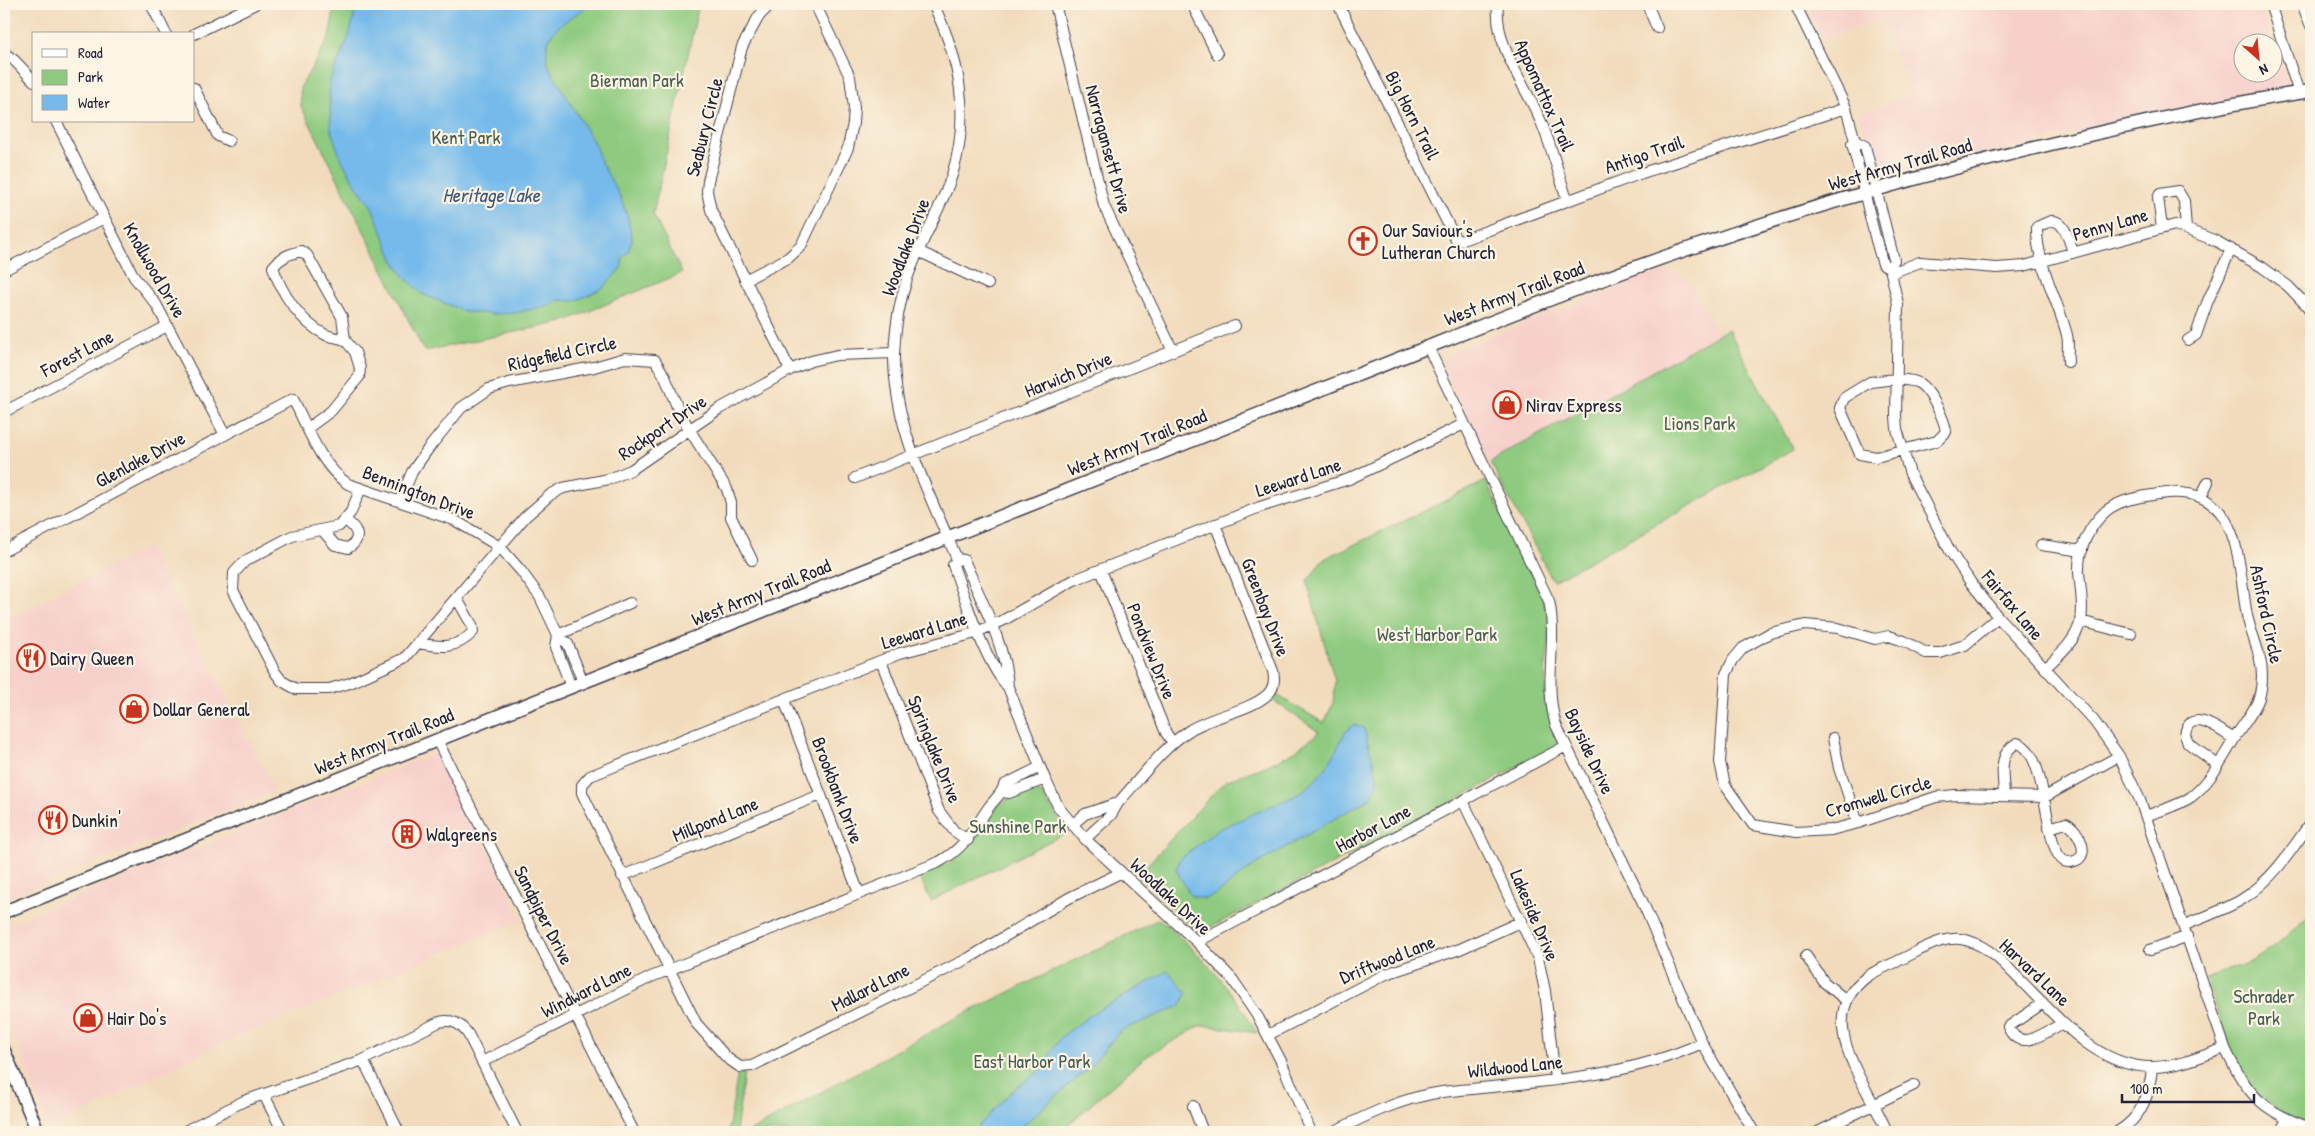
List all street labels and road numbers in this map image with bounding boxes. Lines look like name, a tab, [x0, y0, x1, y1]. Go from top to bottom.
street label: Appomattox Trail	[1509, 35, 1582, 156]
street label: Big Horn Trail	[1380, 66, 1447, 165]
street label: Seabury Circle	[679, 75, 729, 179]
street label: Narragansett Drive	[1079, 82, 1139, 217]
street label: Antigo Trail	[1601, 128, 1688, 180]
street label: West Army Trail Road	[1825, 131, 1975, 197]
street label: Woodlake Drive	[874, 194, 936, 300]
street label: Penny Lane	[2069, 201, 2151, 247]
street label: Knollwood Drive	[117, 218, 193, 323]
street label: West Army Trail Road	[1440, 254, 1588, 332]
street label: Forest Lane	[35, 323, 118, 383]
street label: Ridgefield Circle	[505, 329, 619, 377]
street label: Harwich Drive	[1020, 345, 1116, 403]
street label: Rockport Drive	[613, 388, 712, 466]
street label: West Army Trail Road	[1064, 402, 1211, 482]
street label: Glenlake Drive	[90, 424, 190, 494]
street label: Leeward Lane	[1252, 451, 1344, 503]
street label: Bennington Drive	[359, 459, 479, 526]
street label: West Army Trail Road	[688, 552, 835, 632]
street label: Greenbay Drive	[1235, 554, 1297, 660]
street label: Ashford Circle	[2244, 562, 2290, 666]
street label: Fairfax Lane	[1975, 564, 2050, 646]
street label: Pondview Drive	[1121, 599, 1183, 703]
street label: Leeward Lane	[878, 605, 970, 655]
street label: Springlake Drive	[902, 691, 968, 807]
street label: West Army Trail Road	[311, 701, 458, 781]
street label: Bayside Drive	[1559, 704, 1621, 798]
street label: Brookbank Drive	[806, 733, 870, 847]
street label: Cromwell Circle	[1822, 768, 1934, 824]
street label: Millpond Lane	[668, 790, 762, 848]
street label: Harbor Lane	[1331, 797, 1415, 859]
street label: Woodlake Drive	[1125, 852, 1218, 941]
street label: Sandpiper Drive	[508, 861, 580, 969]
street label: Lakeside Drive	[1504, 865, 1566, 965]
street label: Driftwood Lane	[1336, 928, 1439, 990]
street label: Harvard Lane	[1994, 932, 2077, 1012]
street label: Windward Lane	[536, 956, 636, 1024]
street label: Mallard Lane	[827, 956, 914, 1018]
street label: Wildwood Lane	[1466, 1048, 1564, 1084]

